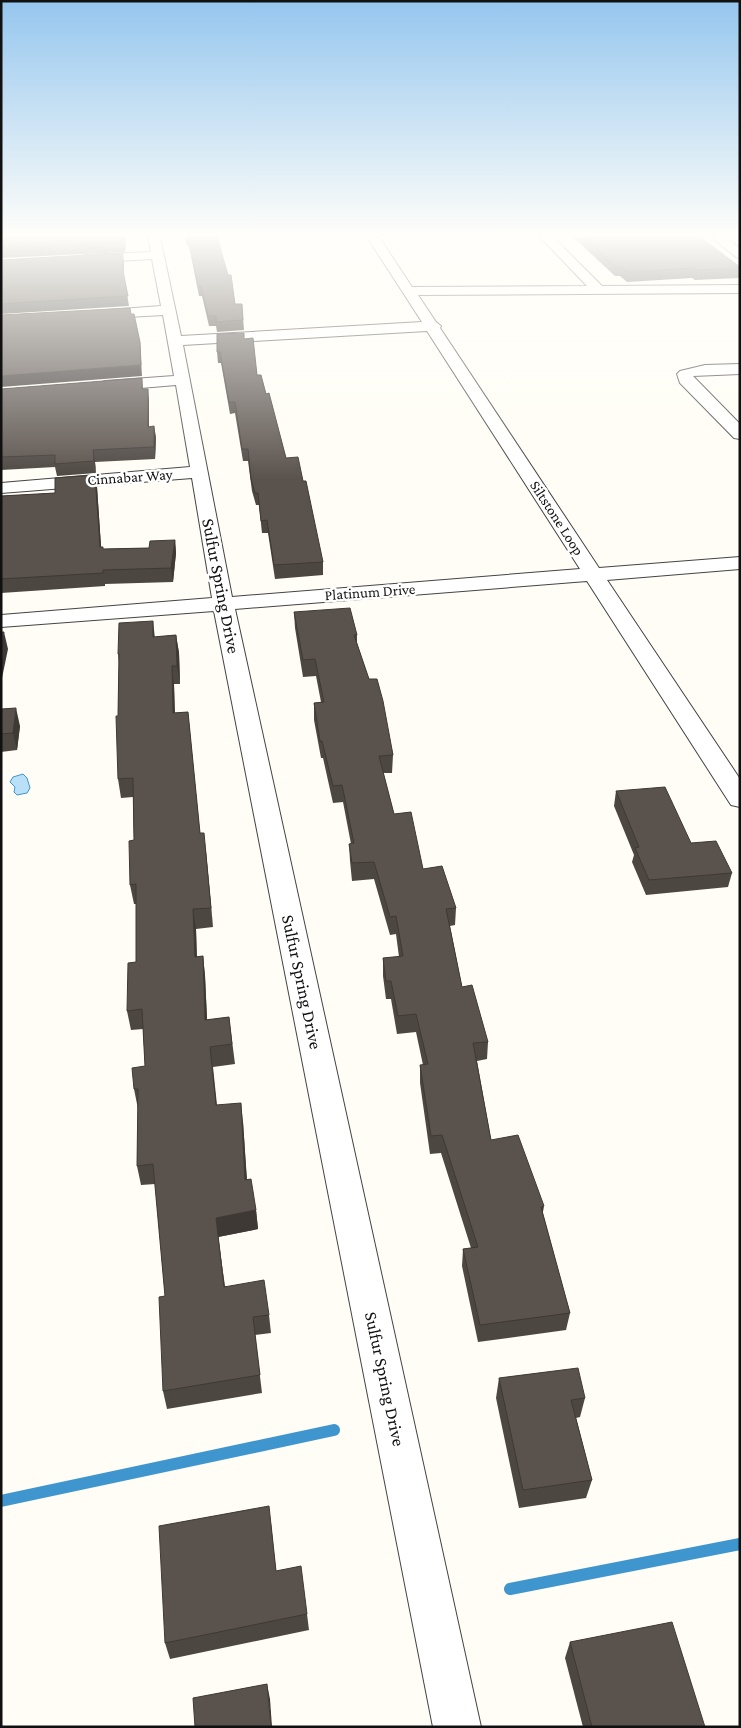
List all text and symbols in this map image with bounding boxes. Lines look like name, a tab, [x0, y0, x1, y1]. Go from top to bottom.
street label: Cinnabar Way	[87, 466, 173, 489]
street label: Siltstone Loop	[526, 478, 587, 559]
street label: Sulfur Spring Drive	[198, 517, 244, 655]
street label: Platinum Drive	[324, 581, 416, 603]
street label: Sulfur Spring Drive	[278, 913, 326, 1051]
street label: Sulfur Spring Drive	[361, 1310, 409, 1448]

